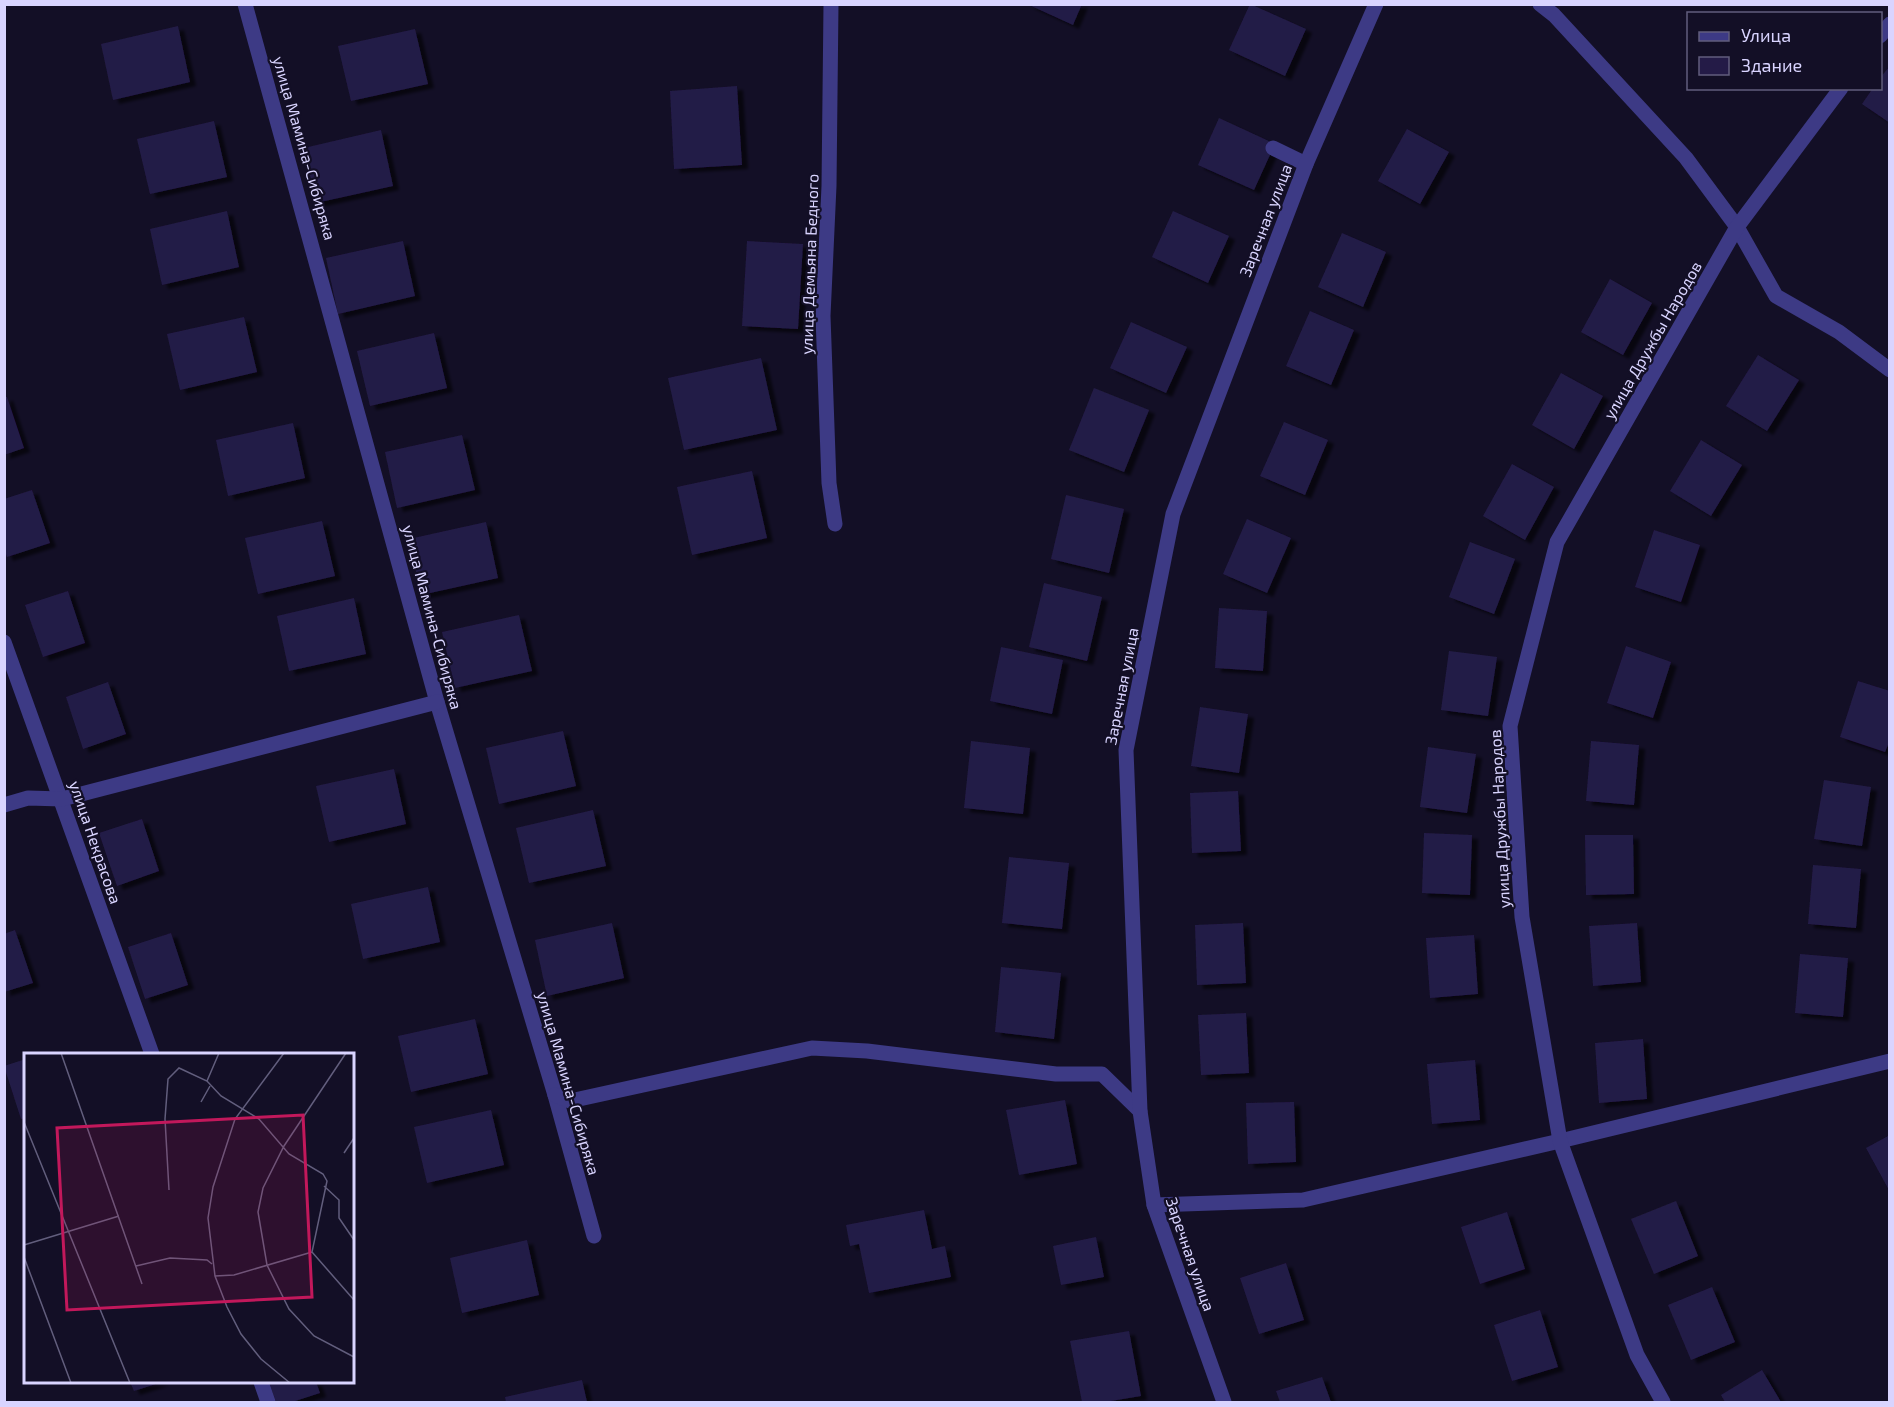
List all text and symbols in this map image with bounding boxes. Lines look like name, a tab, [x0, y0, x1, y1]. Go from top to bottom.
legend	[1687, 12, 1882, 90]
text: Улица	[1741, 24, 1791, 46]
street label: улица Мамина-Сибиряка	[269, 54, 340, 242]
text: Здание	[1741, 54, 1802, 76]
street label: Заречная улица	[1235, 161, 1296, 279]
street label: улица Демьяна Бедного	[796, 173, 823, 355]
street label: улица Дружбы Народов	[1599, 258, 1706, 423]
street label: улица Мамина-Сибиряка	[398, 523, 467, 712]
street label: Заречная улица	[1100, 626, 1143, 747]
street label: улица Дружбы Народов	[1485, 729, 1514, 909]
street label: улица Некрасова	[65, 778, 126, 906]
street label: улица Мамина-Сибиряка	[533, 989, 604, 1177]
inset map	[24, 1053, 354, 1383]
street label: Заречная улица	[1162, 1195, 1219, 1314]

